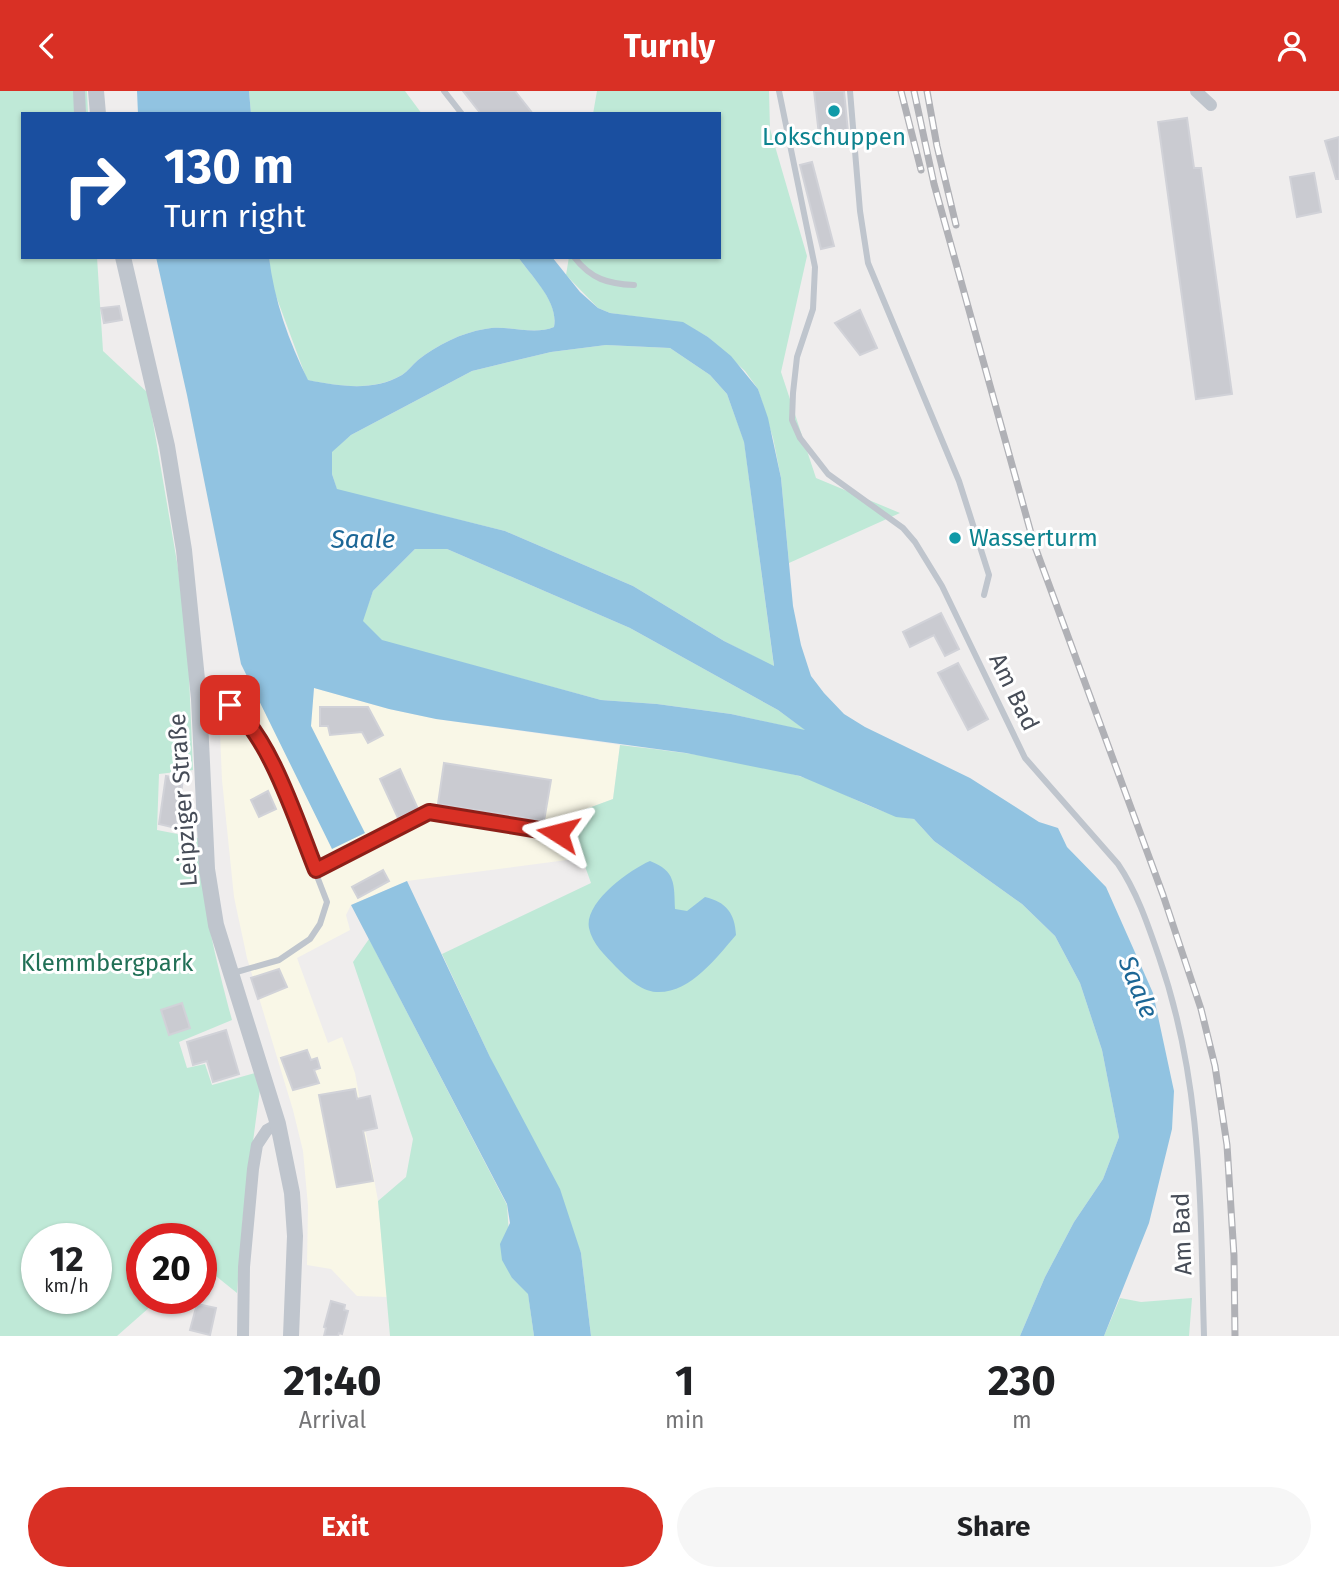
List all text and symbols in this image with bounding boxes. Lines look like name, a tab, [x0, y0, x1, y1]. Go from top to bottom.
icon: back	[28, 27, 66, 65]
text: Turnly	[624, 27, 715, 65]
icon: person	[1273, 27, 1311, 65]
marker: Lokschuppen	[826, 103, 842, 119]
place label: Lokschuppen	[762, 123, 906, 151]
text: 130 m	[164, 137, 294, 196]
icon: right	[49, 140, 140, 231]
text: Turn right	[164, 197, 306, 235]
water label: Saale	[330, 524, 395, 555]
place label: Wasserturm	[969, 524, 1098, 552]
marker: Wasserturm	[947, 530, 963, 546]
street label: Am Bad	[983, 649, 1045, 735]
pin	[200, 675, 260, 735]
icon: arrive	[211, 686, 249, 724]
street label: Leipziger Straße	[163, 712, 203, 888]
position arrow	[521, 796, 595, 870]
park label: Klemmbergpark	[21, 949, 194, 977]
water label: Saale	[1111, 950, 1164, 1023]
street label: Am Bad	[1167, 1192, 1197, 1276]
speed limit sign: 20	[126, 1223, 217, 1314]
text: 12	[49, 1238, 84, 1280]
text: km/h	[44, 1275, 89, 1297]
text: 21:40	[283, 1356, 382, 1406]
text: 1	[675, 1356, 695, 1406]
text: 230	[988, 1356, 1056, 1406]
text: Arrival	[299, 1406, 366, 1434]
text: min	[665, 1406, 705, 1434]
text: m	[1012, 1406, 1032, 1434]
button: Exit	[28, 1487, 663, 1567]
button: Share	[677, 1487, 1311, 1567]

